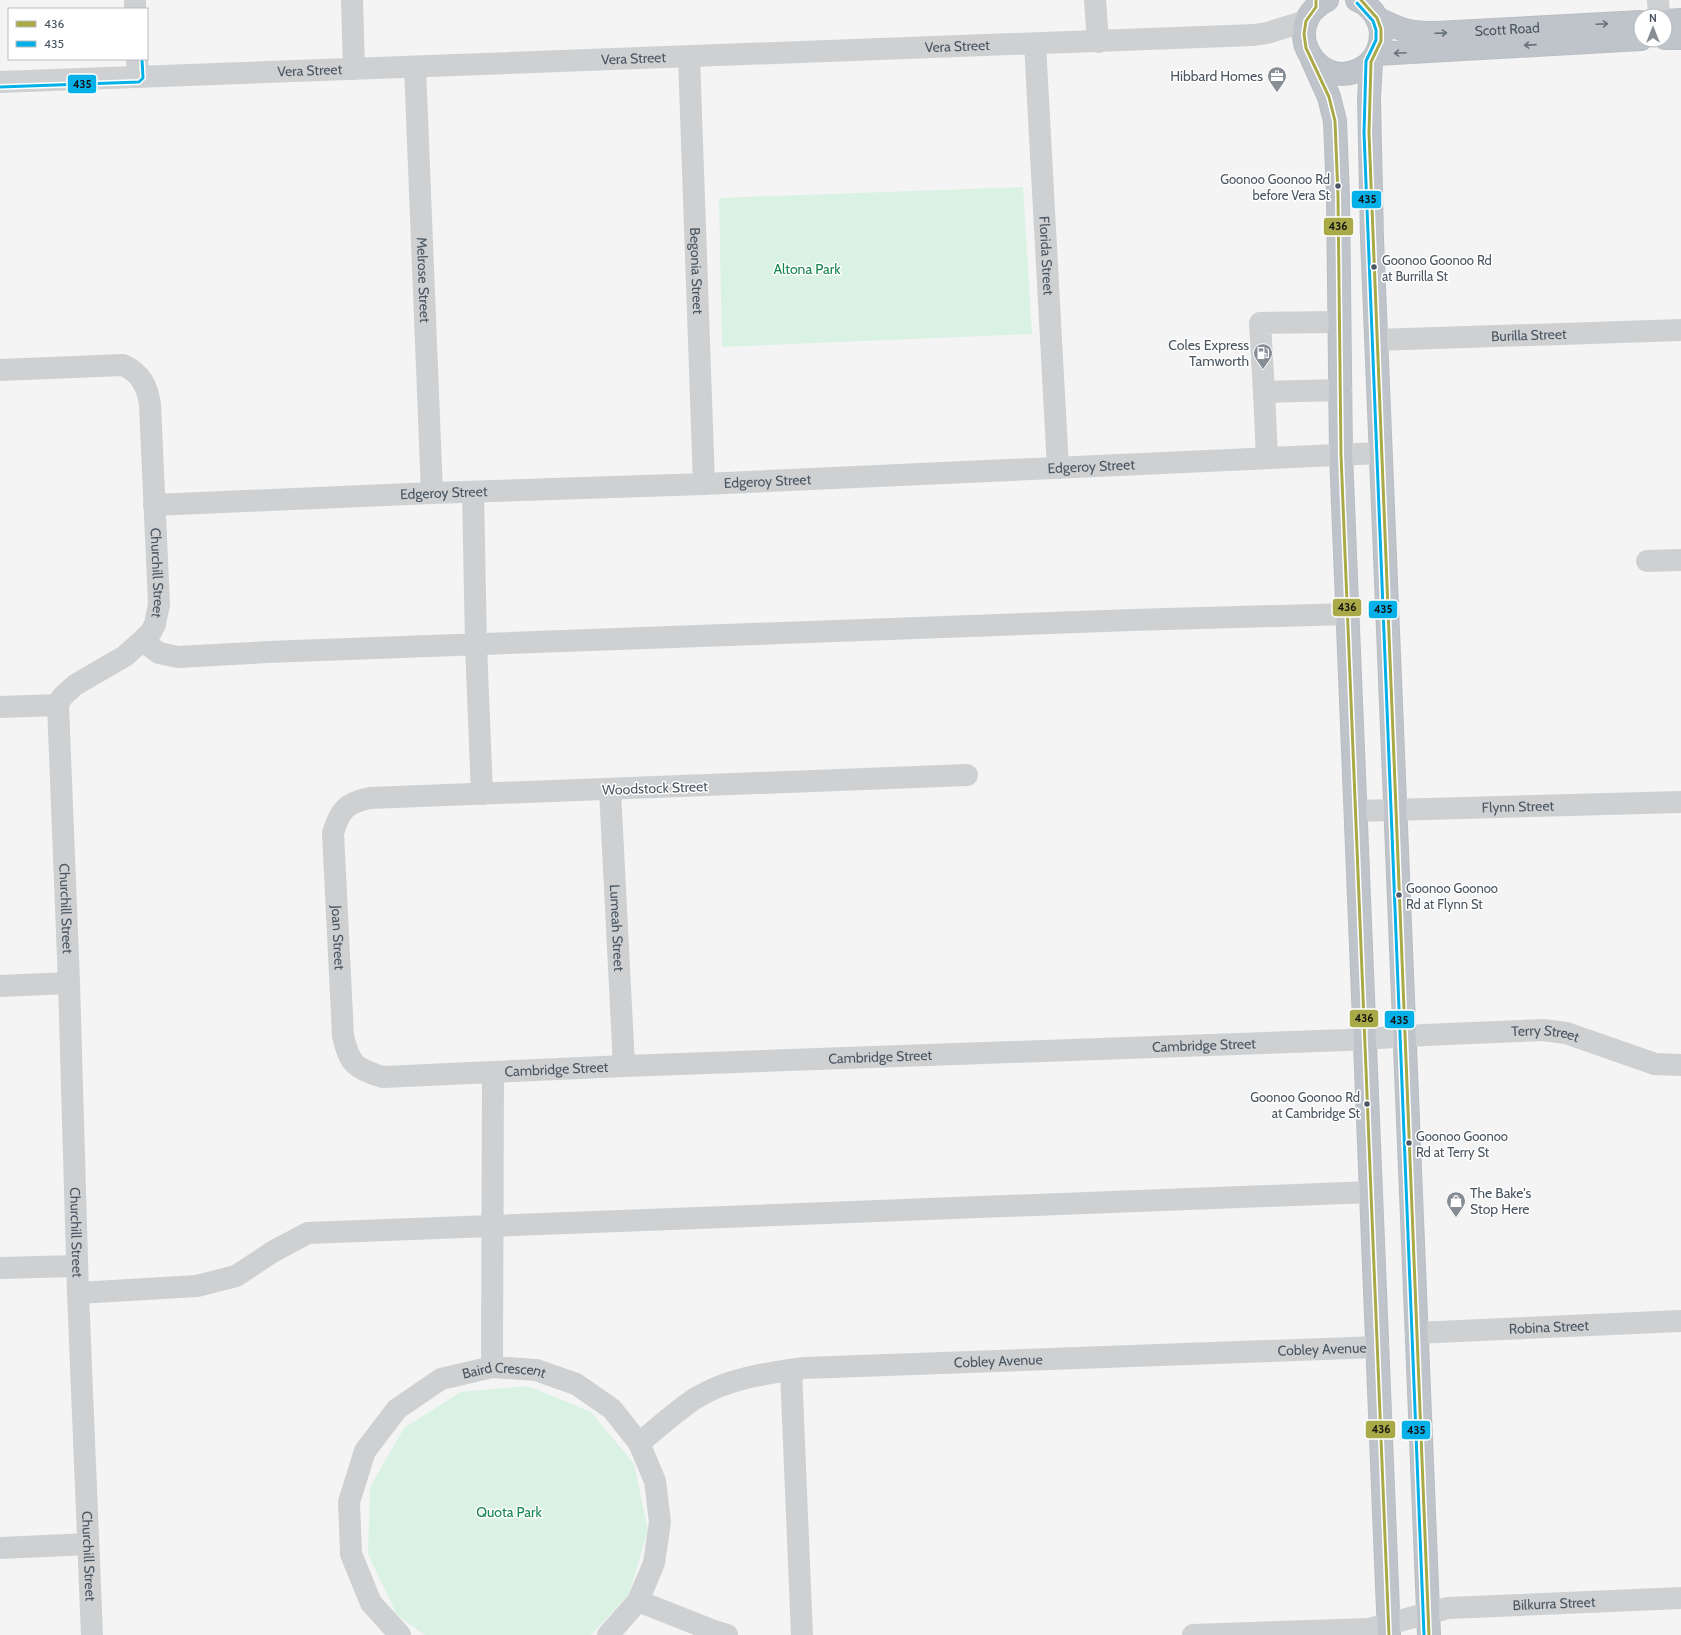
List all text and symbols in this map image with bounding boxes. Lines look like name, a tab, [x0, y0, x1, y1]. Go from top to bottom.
legend	[8, 8, 148, 60]
north arrow	[1633, 8, 1673, 48]
text: N	[1649, 11, 1657, 25]
text: 436	[44, 16, 64, 31]
street label: Scott Road	[1474, 18, 1540, 40]
one-way arrow	[1595, 21, 1608, 28]
one-way arrow	[1434, 29, 1447, 36]
text: 435	[44, 36, 64, 51]
street label: Vera Street	[924, 36, 990, 56]
one-way arrow	[1524, 41, 1537, 48]
street label: Vera Street	[601, 48, 667, 68]
one-way arrow	[1394, 49, 1407, 56]
street label: Vera Street	[277, 60, 343, 81]
office icon: Hibbard Homes	[1266, 65, 1288, 93]
place label: Hibbard Homes	[1170, 67, 1263, 85]
line badge: 435	[67, 74, 97, 94]
text: 435	[73, 77, 91, 91]
place label: Goonoo Goonoo Rd before Vera St	[1220, 171, 1331, 203]
marker: Goonoo Goonoo Rd before Vera St	[1333, 181, 1343, 191]
line badge: 435	[1351, 190, 1382, 209]
text: 435	[1358, 192, 1376, 206]
street label: Florida Street	[1035, 216, 1058, 296]
line badge: 436	[1323, 217, 1354, 236]
text: 436	[1329, 219, 1347, 233]
street label: Begonia Street	[686, 227, 707, 315]
street label: Melrose Street	[413, 237, 434, 323]
place label: Goonoo Goonoo Rd at Burrilla St	[1382, 252, 1492, 284]
park label: Altona Park	[773, 260, 841, 278]
marker: Goonoo Goonoo Rd at Burrilla St	[1369, 262, 1379, 272]
street label: Burilla Street	[1491, 325, 1567, 345]
place label: Coles Express Tamworth	[1168, 336, 1249, 370]
fuel station icon: Coles Express Tamworth	[1252, 342, 1274, 370]
street label: Edgeroy Street	[1047, 455, 1136, 477]
street label: Edgeroy Street	[723, 470, 812, 492]
street label: Edgeroy Street	[400, 482, 488, 503]
street label: Churchill Street	[147, 527, 168, 620]
line badge: 436	[1332, 598, 1362, 617]
text: 436	[1338, 600, 1356, 614]
line badge: 435	[1368, 600, 1398, 619]
text: 435	[1374, 602, 1392, 616]
street label: Woodstock Street	[602, 777, 708, 799]
street label: Flynn Street	[1481, 796, 1555, 816]
street label: Churchill Street	[55, 863, 77, 954]
place label: Goonoo Goonoo Rd at Flynn St	[1406, 880, 1498, 912]
street label: Lumeah Street	[606, 884, 628, 972]
marker: Goonoo Goonoo Rd at Flynn St	[1394, 890, 1404, 900]
street label: Joan Street	[328, 904, 349, 971]
line badge: 436	[1349, 1009, 1379, 1028]
line badge: 435	[1384, 1010, 1415, 1029]
text: 436	[1355, 1011, 1373, 1025]
text: 435	[1390, 1013, 1408, 1027]
street label: Terry Street	[1511, 1021, 1582, 1046]
street label: Cambridge Street	[1152, 1034, 1257, 1056]
street label: Cambridge Street	[828, 1046, 933, 1068]
street label: Cambridge Street	[504, 1058, 609, 1080]
place label: Goonoo Goonoo Rd at Cambridge St	[1250, 1089, 1361, 1121]
marker: Goonoo Goonoo Rd at Cambridge St	[1362, 1099, 1372, 1109]
place label: Goonoo Goonoo Rd at Terry St	[1416, 1128, 1508, 1160]
marker: Goonoo Goonoo Rd at Terry St	[1404, 1138, 1414, 1148]
place label: The Bake's Stop Here	[1470, 1184, 1532, 1218]
street label: Churchill Street	[66, 1187, 87, 1278]
shop icon: The Bake's Stop Here	[1445, 1190, 1467, 1218]
street label: Robina Street	[1508, 1316, 1590, 1338]
street label: Cobley Avenue	[1277, 1338, 1367, 1360]
street label: Cobley Avenue	[954, 1350, 1043, 1372]
street label: Baird Crescent	[460, 1358, 549, 1383]
line badge: 436	[1365, 1420, 1396, 1439]
line badge: 435	[1401, 1420, 1431, 1440]
text: 436	[1372, 1422, 1390, 1436]
text: 435	[1407, 1423, 1425, 1437]
park label: Quota Park	[476, 1503, 542, 1521]
street label: Churchill Street	[78, 1511, 100, 1602]
street label: Bilkurra Street	[1512, 1593, 1596, 1614]

